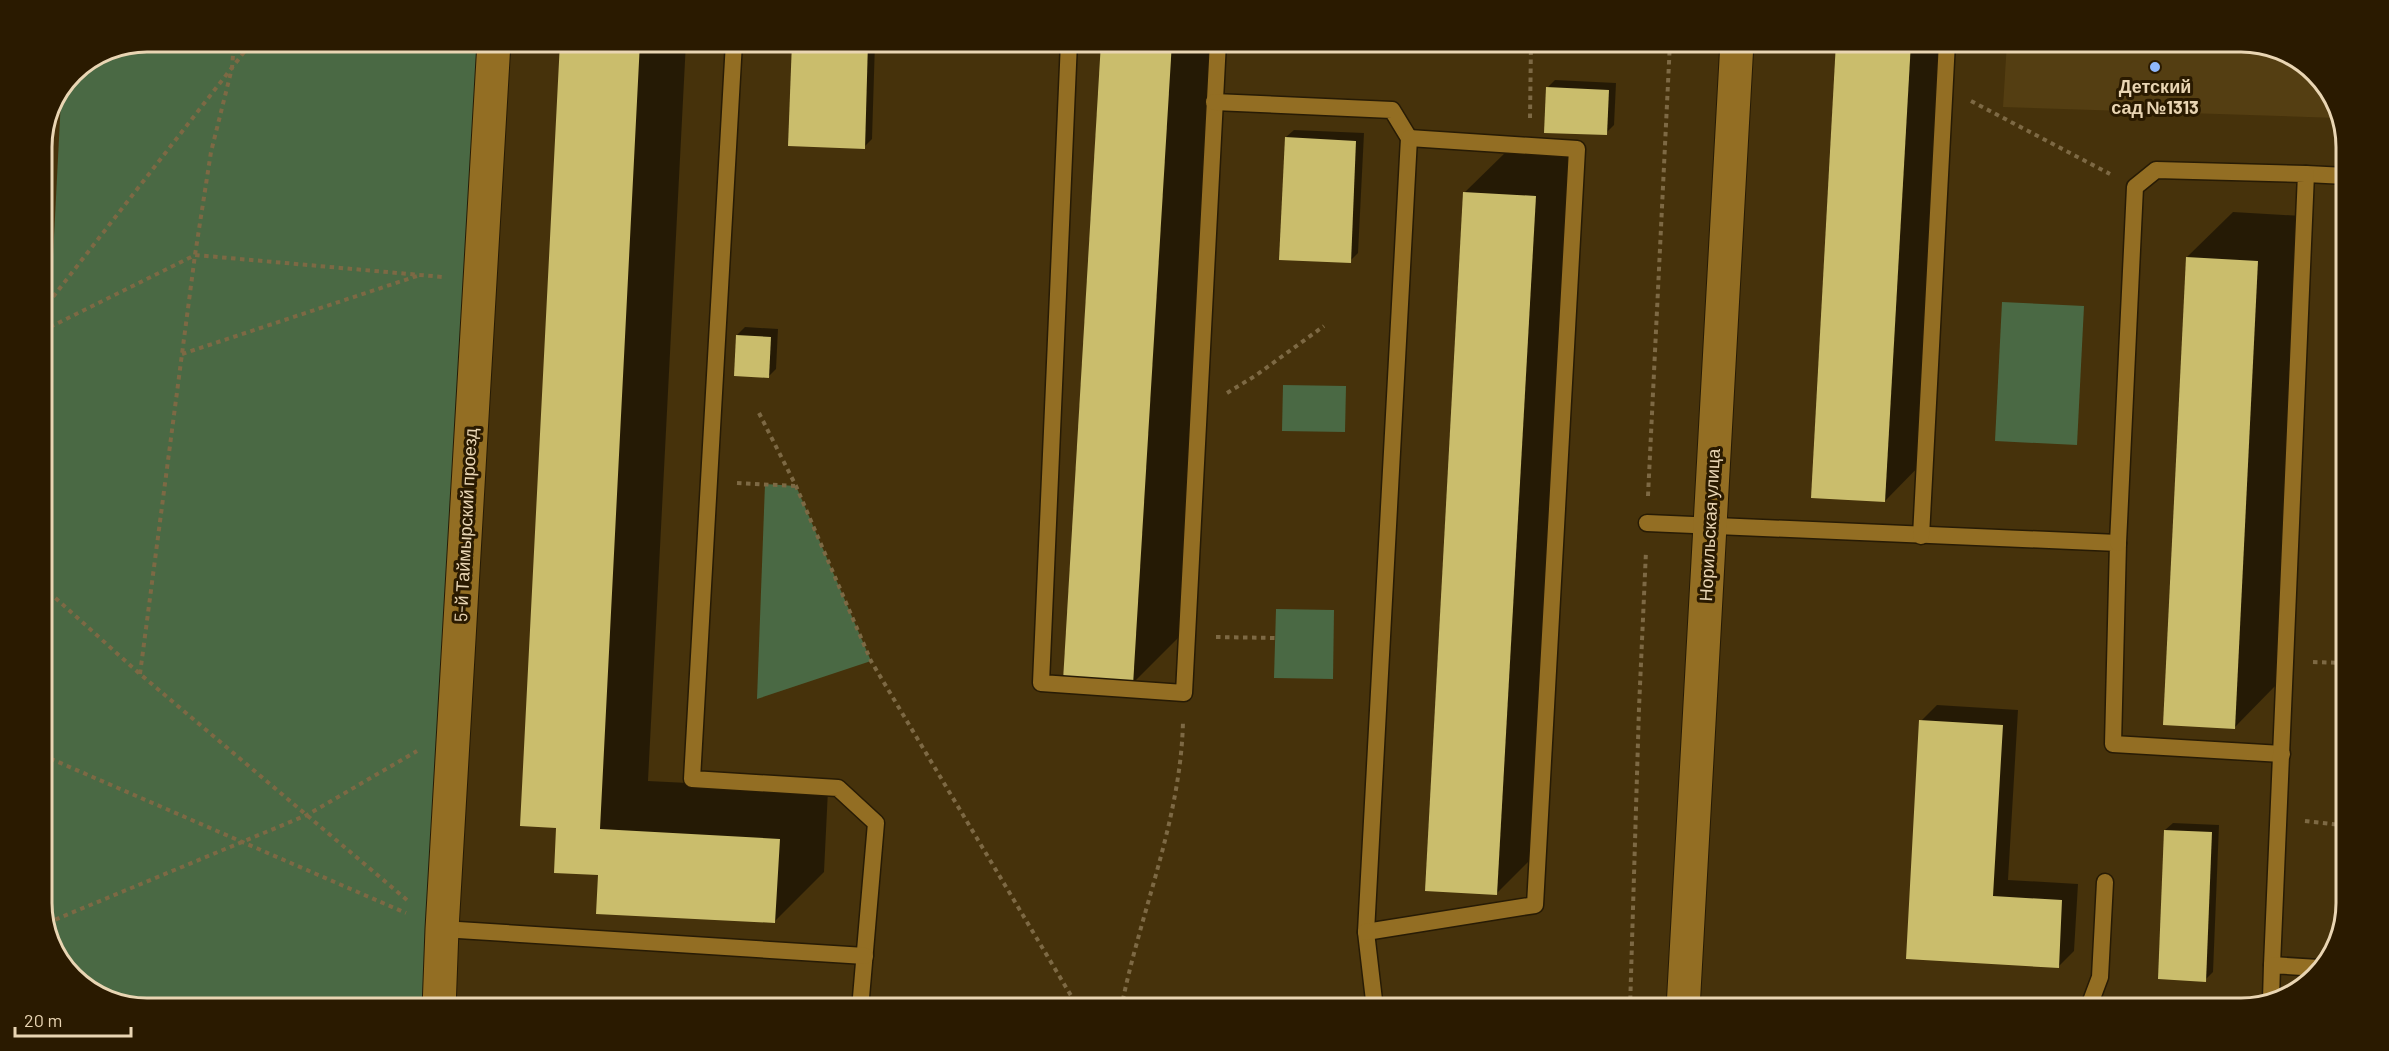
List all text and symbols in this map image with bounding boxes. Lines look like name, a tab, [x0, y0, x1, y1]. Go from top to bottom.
marker: Детский сад №1313	[2148, 60, 2162, 74]
place label: Детский сад №1313	[2111, 75, 2199, 118]
street label: 5-й Таймырский проезд	[449, 427, 481, 622]
street label: Норильская улица	[1694, 447, 1724, 602]
scale bar	[15, 1000, 130, 1038]
text: 20 m	[24, 1009, 62, 1031]

